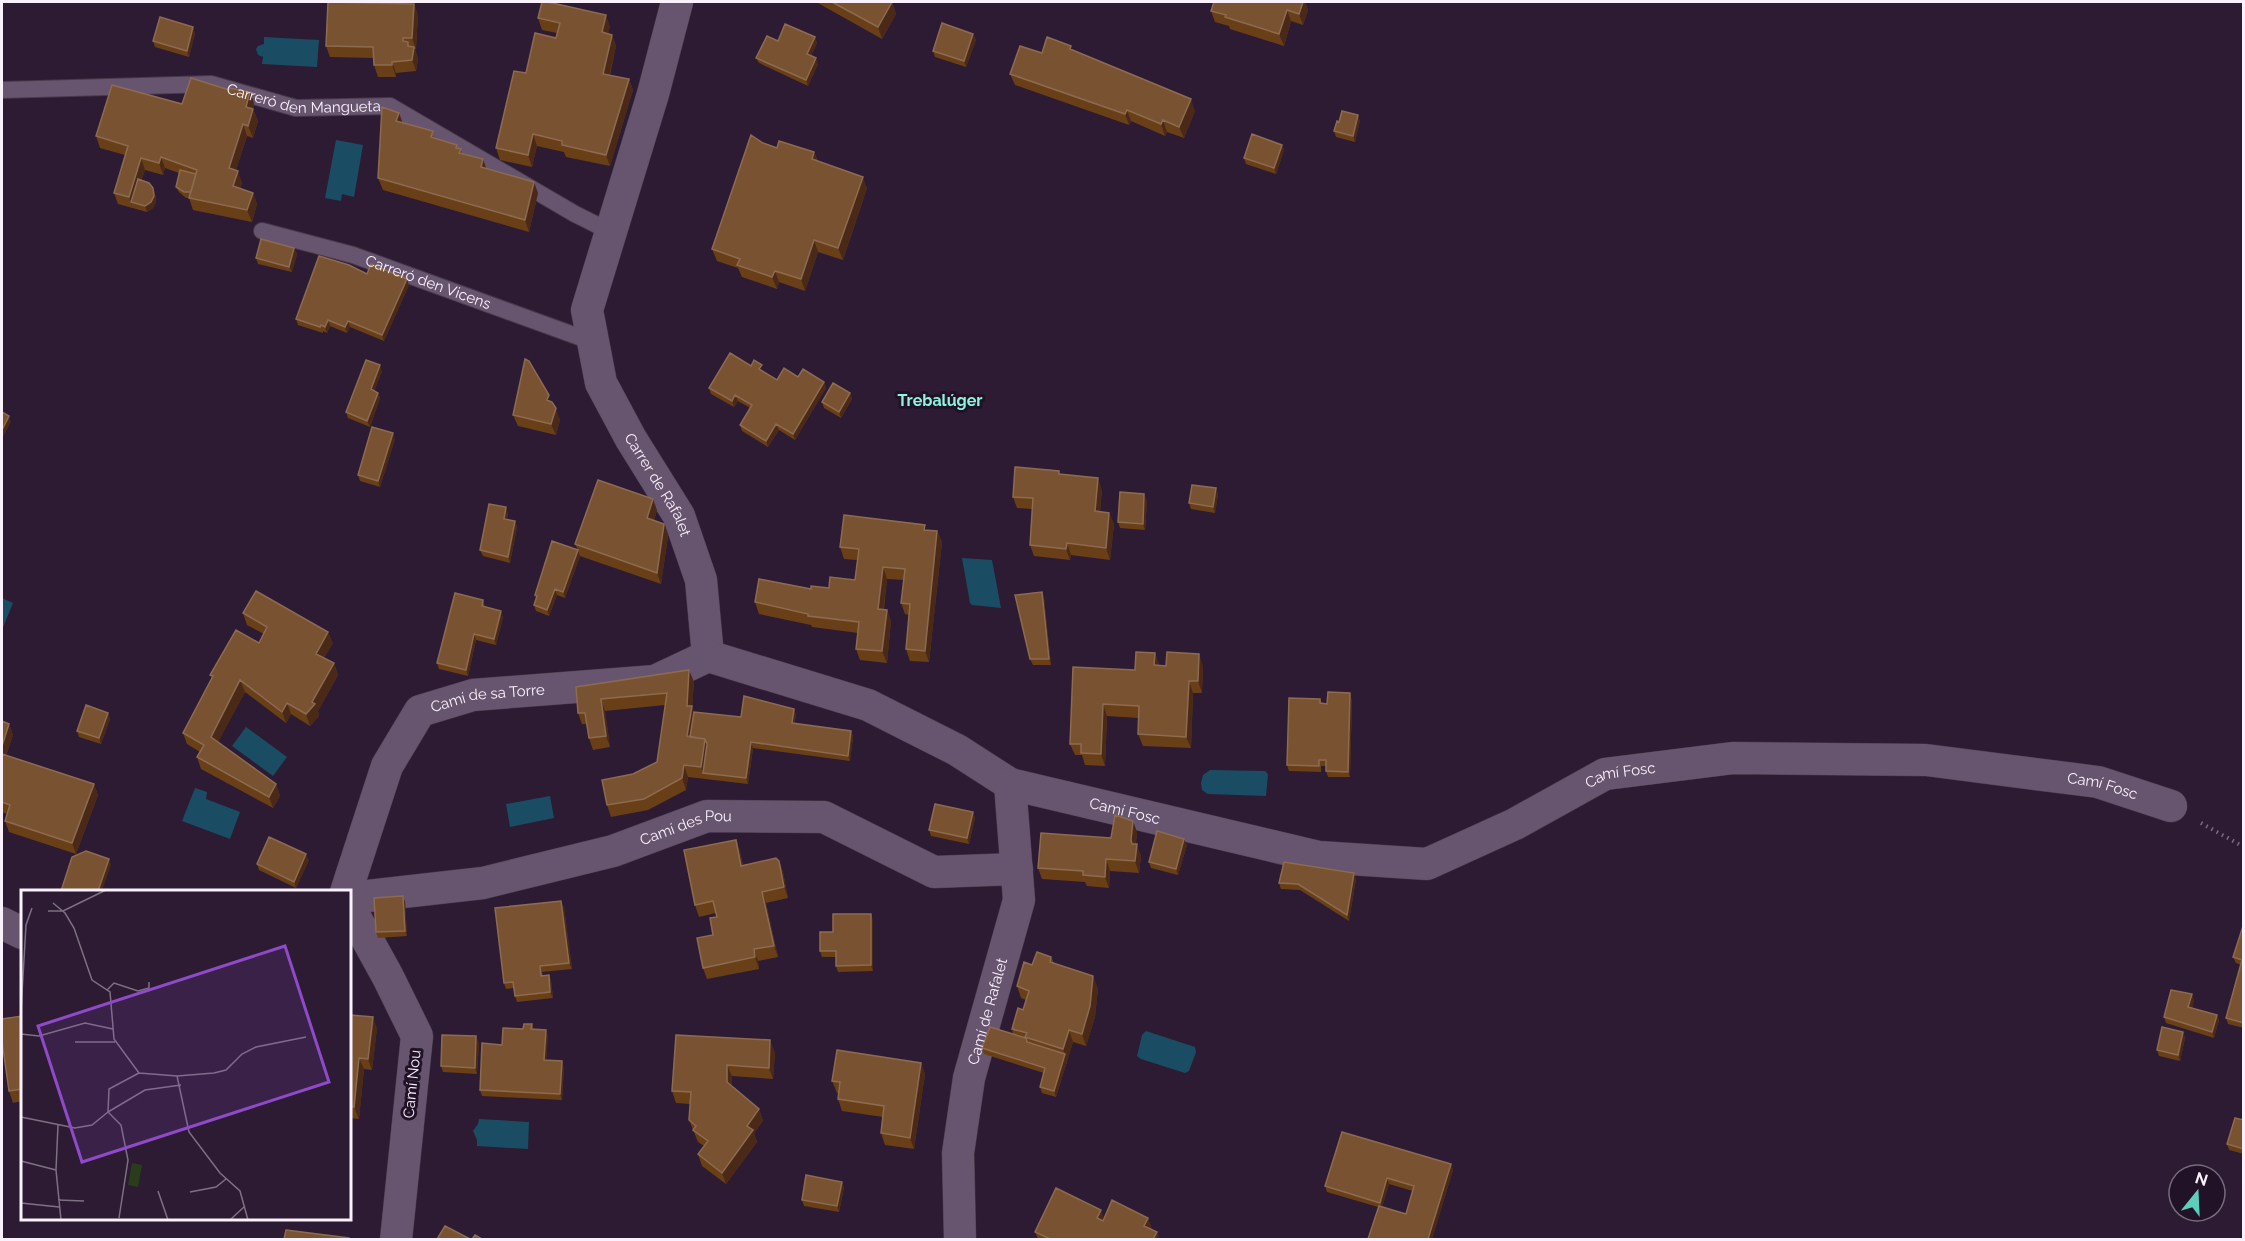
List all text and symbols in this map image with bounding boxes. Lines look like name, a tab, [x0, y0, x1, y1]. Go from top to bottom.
street label: Carreró den Mangueta	[225, 80, 381, 117]
street label: Carreró den Vicens	[363, 251, 493, 313]
district label: Trebalúger	[898, 391, 983, 410]
street label: Carrer de Rafalet	[621, 430, 694, 539]
street label: Camí de sa Torre	[428, 681, 546, 716]
street label: Camí Fosc	[1582, 759, 1656, 792]
street label: Camí Fosc	[2066, 769, 2140, 803]
street label: Camí Fosc	[1088, 794, 1162, 828]
street label: Camí des Pou	[637, 807, 732, 849]
inset map	[21, 890, 351, 1220]
street label: Camí de Rafalet	[964, 956, 1011, 1067]
street label: Camí Nou	[399, 1049, 425, 1119]
north arrow	[2167, 1163, 2227, 1223]
text: N	[2193, 1168, 2210, 1190]

